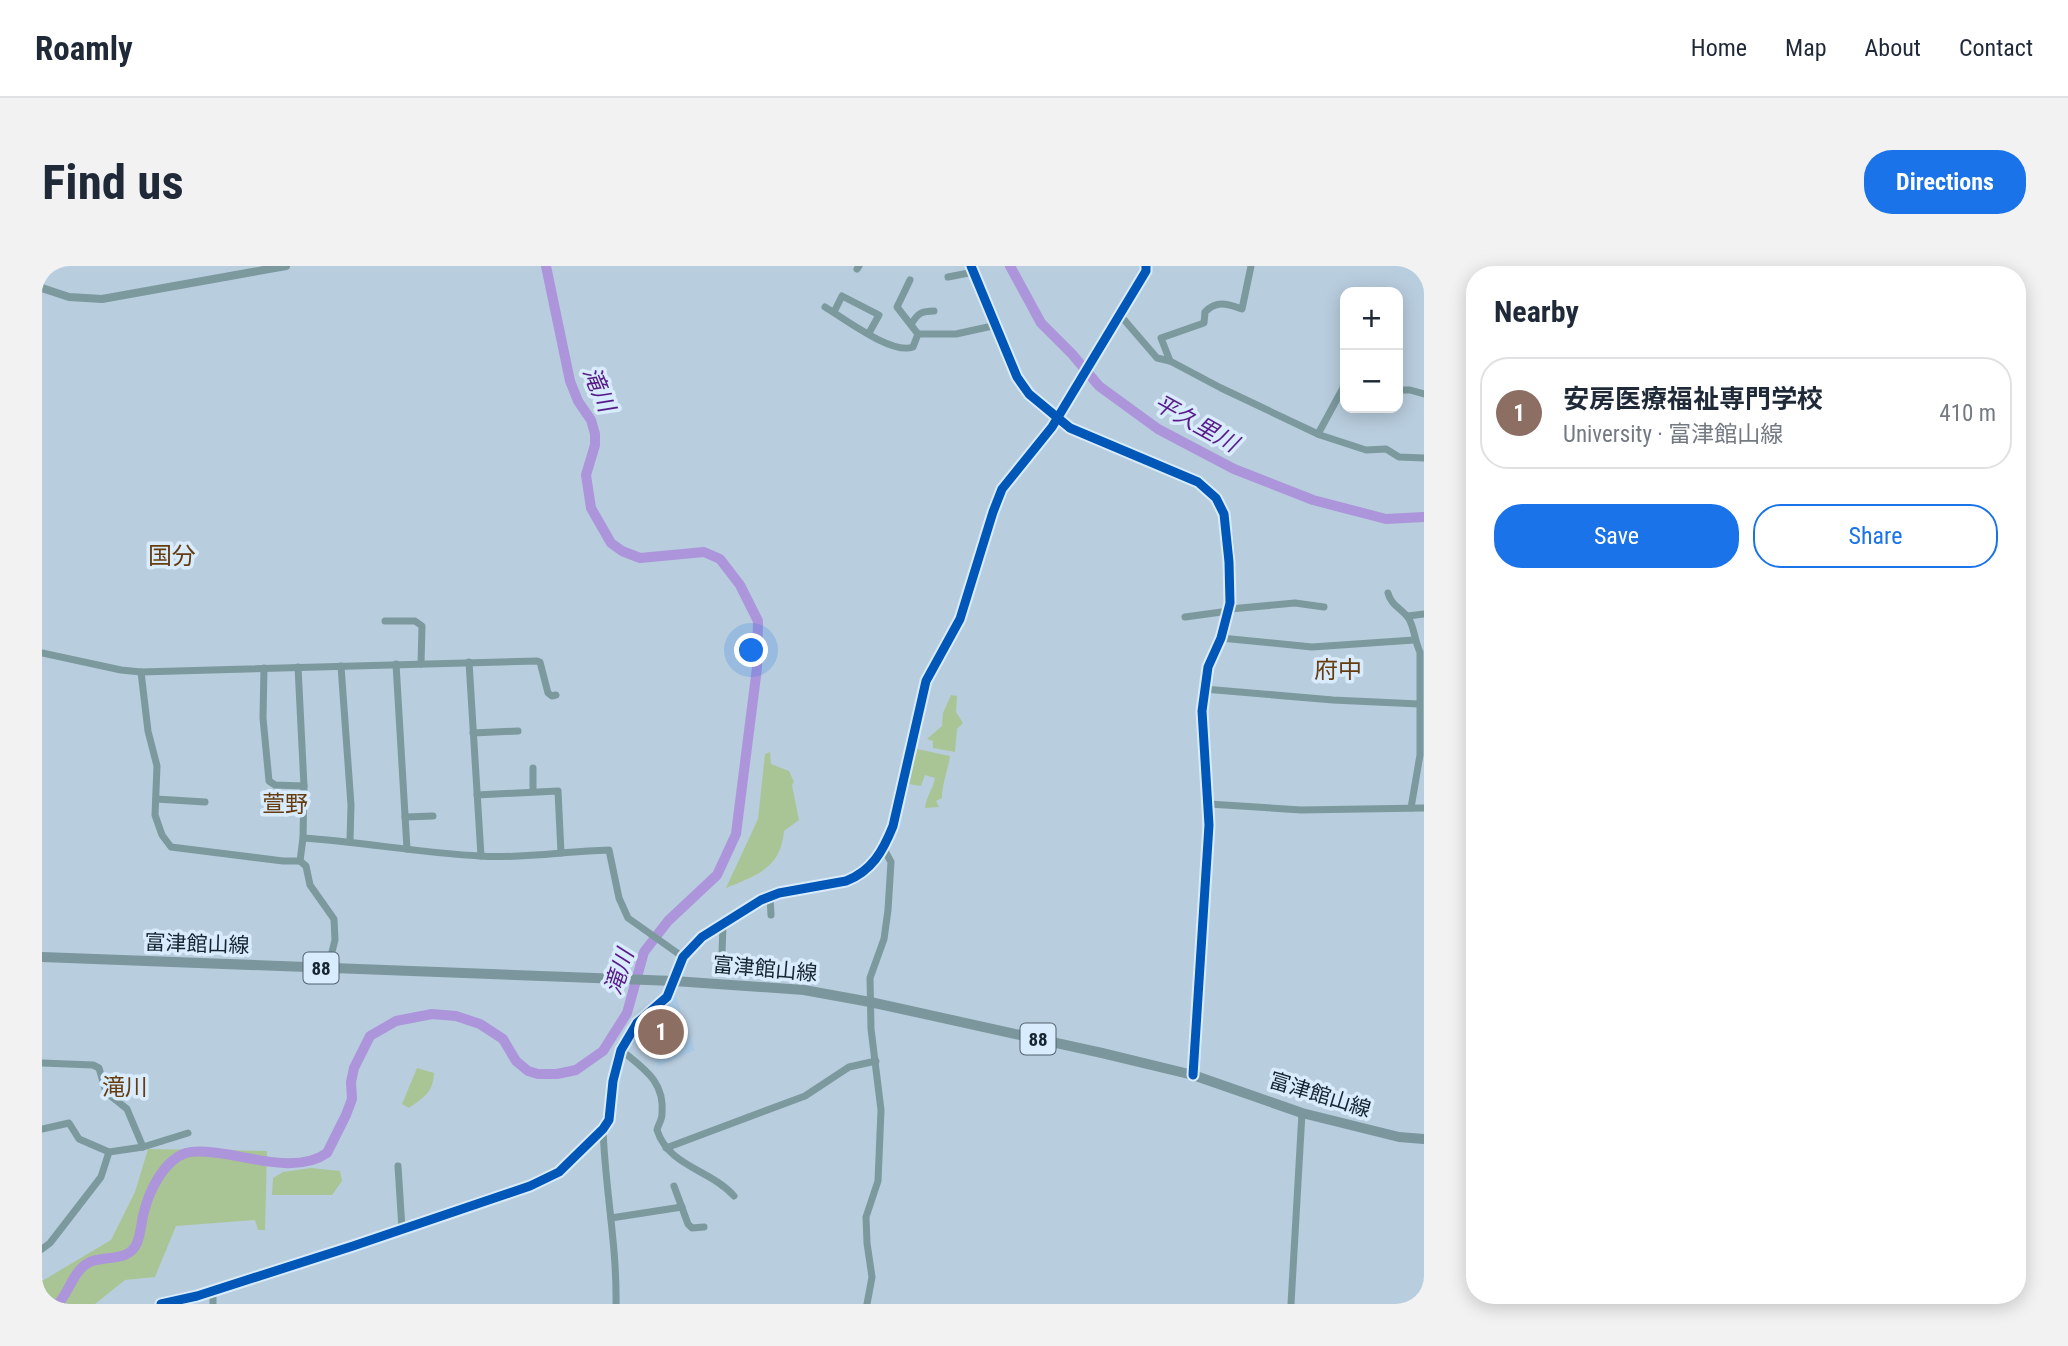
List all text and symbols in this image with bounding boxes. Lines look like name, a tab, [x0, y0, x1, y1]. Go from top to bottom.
text: Roamly	[35, 29, 133, 68]
text: Home	[1691, 34, 1747, 62]
text: Map	[1785, 34, 1827, 62]
text: About	[1865, 34, 1921, 62]
text: Contact	[1959, 34, 2033, 62]
button: Directions	[1864, 150, 2026, 214]
text: Find us	[42, 154, 184, 211]
map controls	[1340, 287, 1403, 413]
button: +	[1340, 287, 1403, 350]
text: Nearby	[1494, 294, 1579, 329]
button: −	[1340, 350, 1403, 413]
water label: 滝川	[577, 363, 621, 418]
text: 安房医療福祉専門学校	[1563, 384, 1823, 414]
water label: 平久里川	[1149, 389, 1245, 459]
text: 1	[1513, 400, 1525, 427]
text: 410 m	[1939, 400, 1996, 427]
text: University · 富津館山線	[1563, 421, 1783, 448]
button: Save	[1494, 504, 1739, 568]
button: Share	[1753, 504, 1998, 568]
district label: 国分	[148, 542, 196, 570]
your location	[734, 633, 768, 667]
district label: 府中	[1314, 656, 1362, 684]
district label: 萱野	[262, 791, 308, 818]
street label: 富津館山線	[144, 930, 250, 958]
water label: 滝川	[600, 943, 640, 998]
street label: 富津館山線	[712, 952, 818, 986]
road number: 88	[304, 953, 338, 984]
pin: 1	[638, 1006, 684, 1058]
road number: 88	[1020, 1024, 1056, 1054]
street label: 富津館山線	[1266, 1068, 1374, 1122]
district label: 滝川	[102, 1074, 148, 1101]

